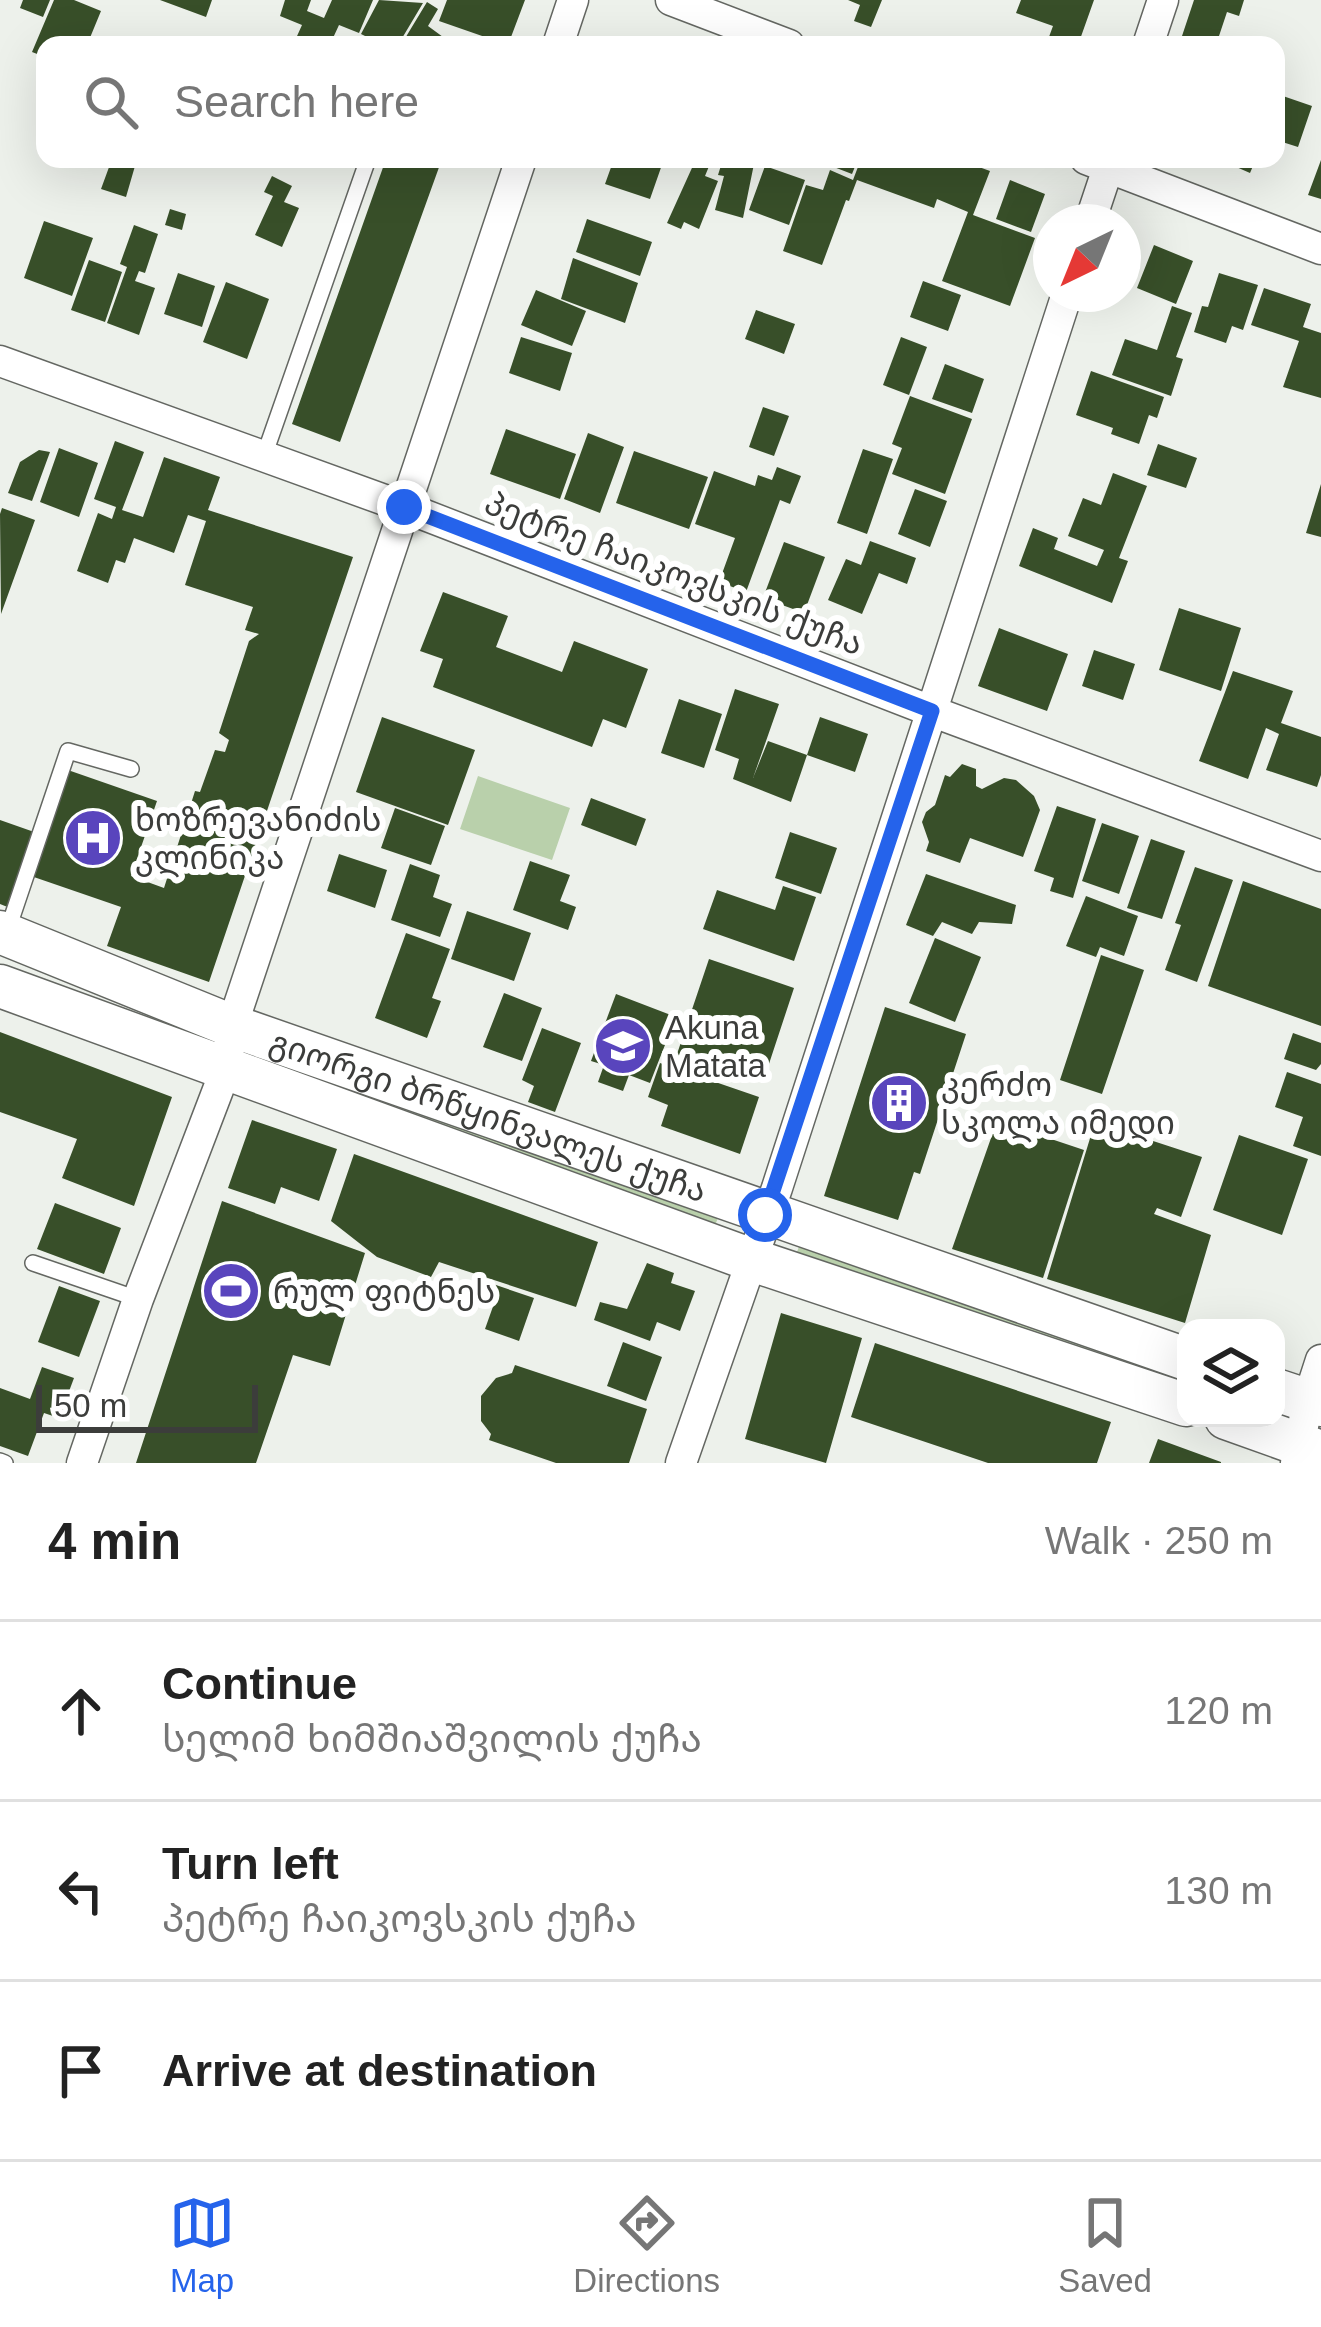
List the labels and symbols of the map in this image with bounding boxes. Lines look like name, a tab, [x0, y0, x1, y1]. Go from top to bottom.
north arrow	[1033, 204, 1141, 312]
route end	[377, 480, 431, 534]
street label: პეტრე ჩაიკოვსკის ქუჩა	[480, 484, 868, 663]
place label: ხოზრევანიძის კლინიკა	[135, 801, 382, 878]
hospital icon: ხოზრევანიძის კლინიკა	[62, 807, 124, 869]
place label: Akuna Matata	[665, 1009, 767, 1084]
school or university icon: Akuna Matata	[592, 1015, 654, 1077]
street label: გიორგი ბრწყინვალეს ქუჩა	[265, 1022, 712, 1209]
place label: კერძო სკოლა იმედი	[941, 1066, 1175, 1143]
building icon: კერძო სკოლა იმედი	[868, 1072, 930, 1134]
route start	[738, 1188, 792, 1242]
sports icon: რულ ფიტნეს	[200, 1260, 262, 1322]
place label: რულ ფიტნეს	[273, 1273, 495, 1312]
scale bar	[36, 1379, 258, 1432]

